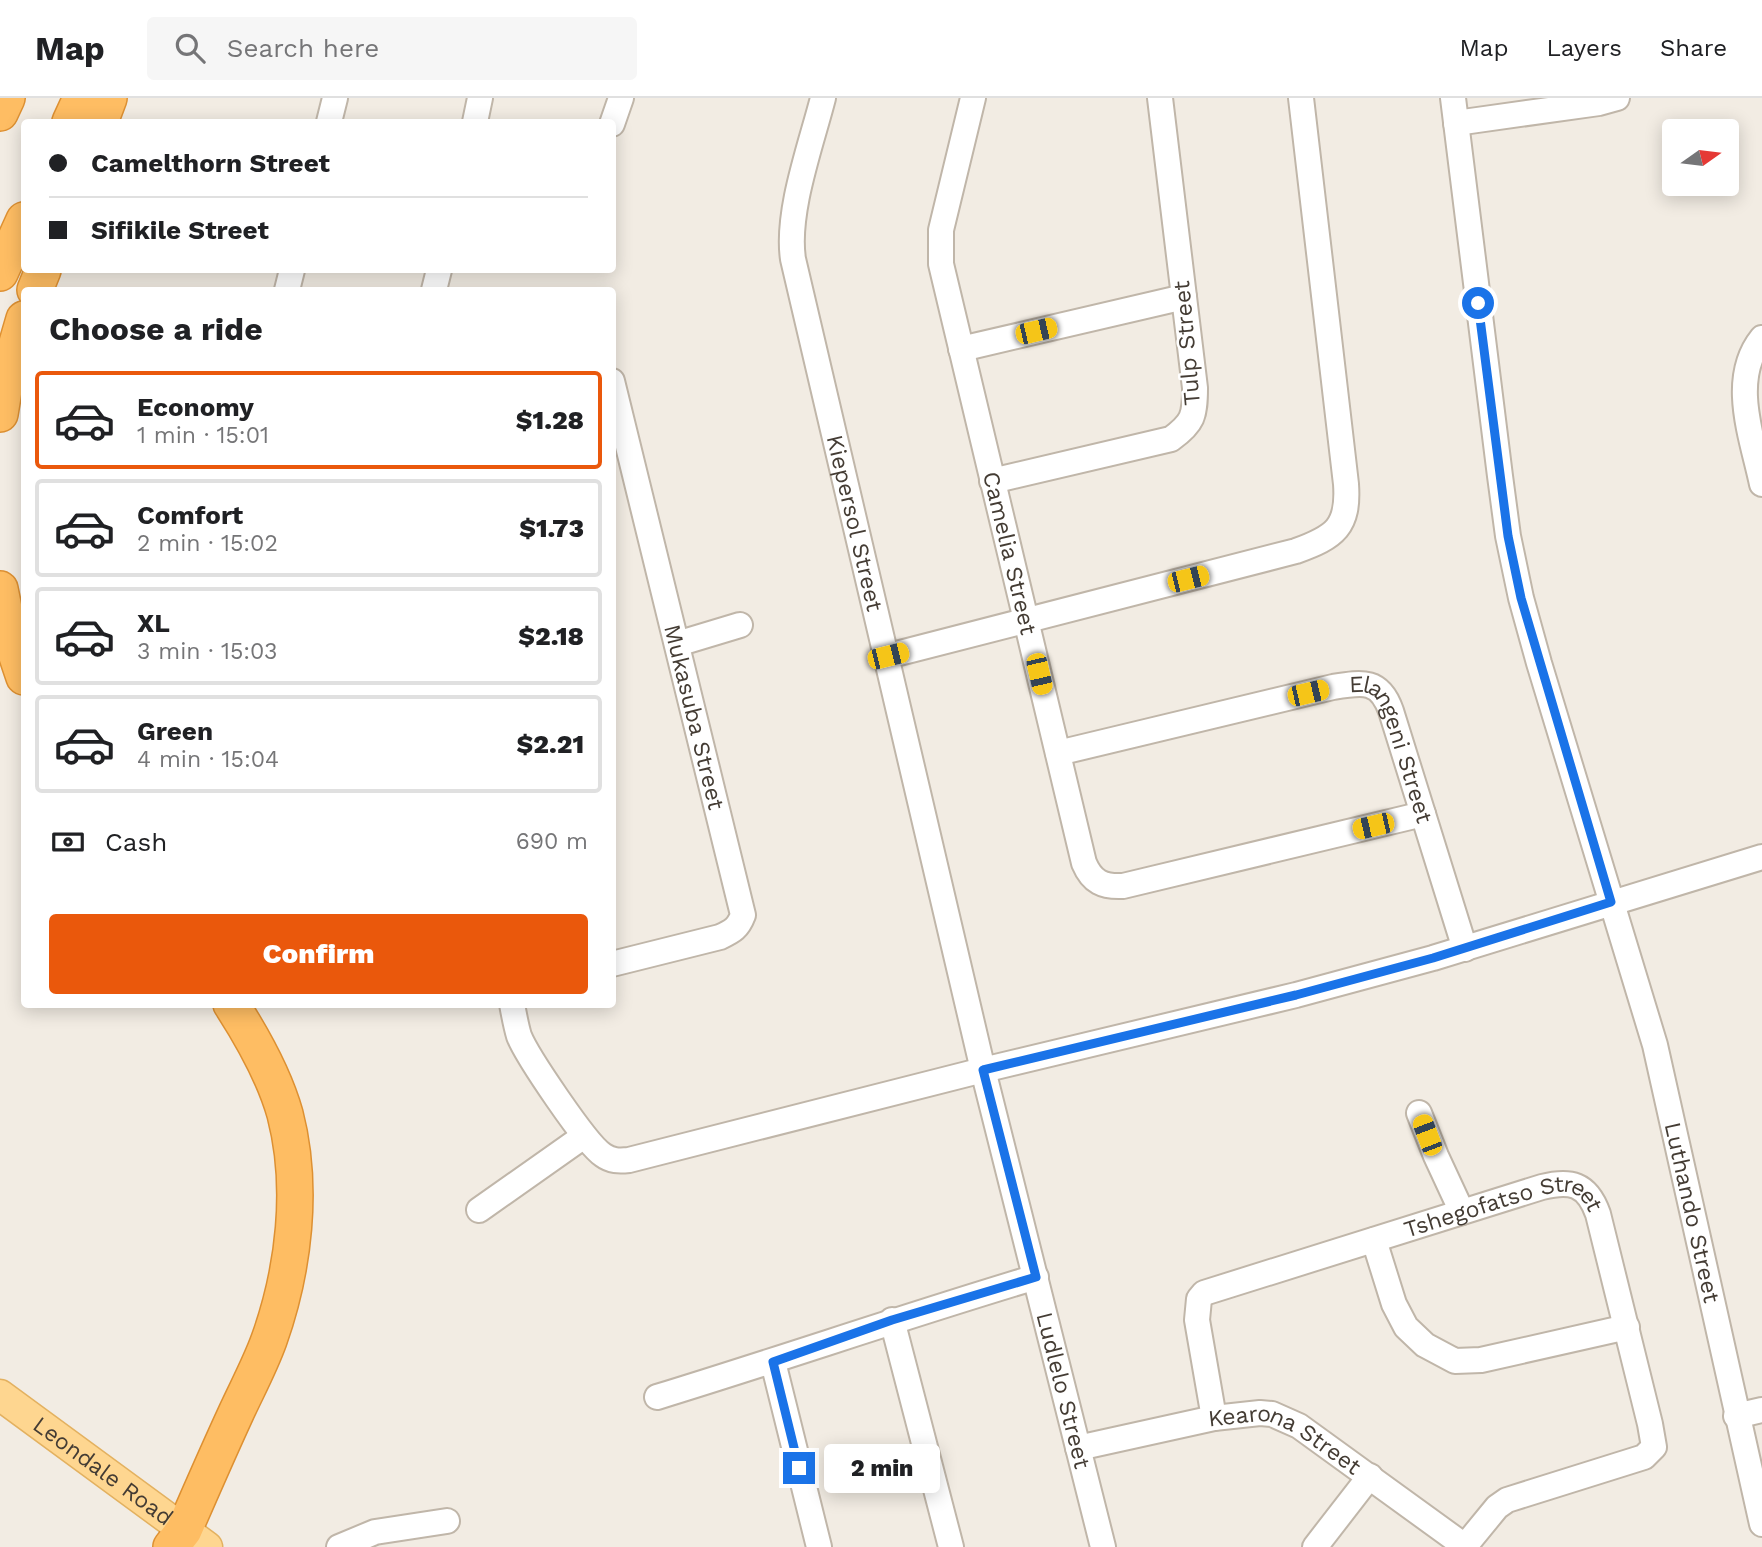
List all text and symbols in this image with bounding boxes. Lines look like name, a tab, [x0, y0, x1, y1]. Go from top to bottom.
search box	[147, 17, 637, 80]
text: Map	[35, 29, 105, 68]
icon: search	[171, 29, 209, 67]
text: Search here	[227, 33, 379, 63]
text: Map	[1460, 34, 1508, 62]
text: Layers	[1546, 34, 1622, 62]
text: Share	[1660, 34, 1727, 62]
north arrow	[1662, 119, 1740, 196]
map controls	[1662, 119, 1739, 196]
text: Camelthorn Street	[91, 148, 330, 178]
text: Sifikile Street	[91, 215, 269, 245]
street label: Tulp Street	[1168, 279, 1206, 407]
route start	[1462, 287, 1494, 319]
text: Choose a ride	[49, 310, 263, 348]
car	[1014, 316, 1059, 346]
icon: car	[53, 389, 116, 452]
text: Economy	[137, 392, 254, 422]
text: $1.28	[516, 405, 584, 435]
text: 1 min · 15:01	[137, 422, 269, 449]
street label: Kiepersol Street	[821, 432, 889, 614]
street label: Camelia Street	[978, 469, 1043, 638]
icon: car	[53, 497, 116, 560]
text: Comfort	[137, 500, 243, 530]
text: $1.73	[519, 513, 584, 543]
text: 2 min · 15:02	[137, 530, 278, 557]
car	[1166, 564, 1211, 594]
icon: car	[53, 605, 116, 668]
text: XL	[137, 608, 170, 638]
text: $2.18	[518, 621, 584, 651]
street label: Mukasuba Street	[659, 622, 730, 813]
text: 3 min · 15:03	[137, 638, 277, 665]
car	[866, 641, 911, 671]
car	[1025, 651, 1054, 697]
street label: Elangeni Street	[1349, 670, 1439, 827]
car	[1286, 678, 1331, 708]
icon: car	[53, 713, 116, 776]
text: Green	[137, 716, 213, 746]
text: $2.21	[517, 729, 584, 759]
text: 4 min · 15:04	[137, 746, 279, 773]
car	[1351, 811, 1396, 841]
icon: cash	[49, 823, 87, 861]
text: Cash	[105, 827, 167, 857]
text: 690 m	[516, 828, 588, 855]
button: Confirm	[49, 914, 588, 994]
car	[1410, 1112, 1445, 1158]
street label: Luthando Street	[1659, 1120, 1726, 1306]
street label: Tshegofatso Street	[1401, 1170, 1609, 1243]
street label: Ludlelo Street	[1031, 1309, 1096, 1472]
street label: Kearona Street	[1207, 1399, 1367, 1480]
street label: Leondale Road	[28, 1411, 178, 1531]
callout: 2 min	[824, 1444, 939, 1492]
route end	[783, 1452, 815, 1484]
text: 2 min	[851, 1455, 913, 1482]

